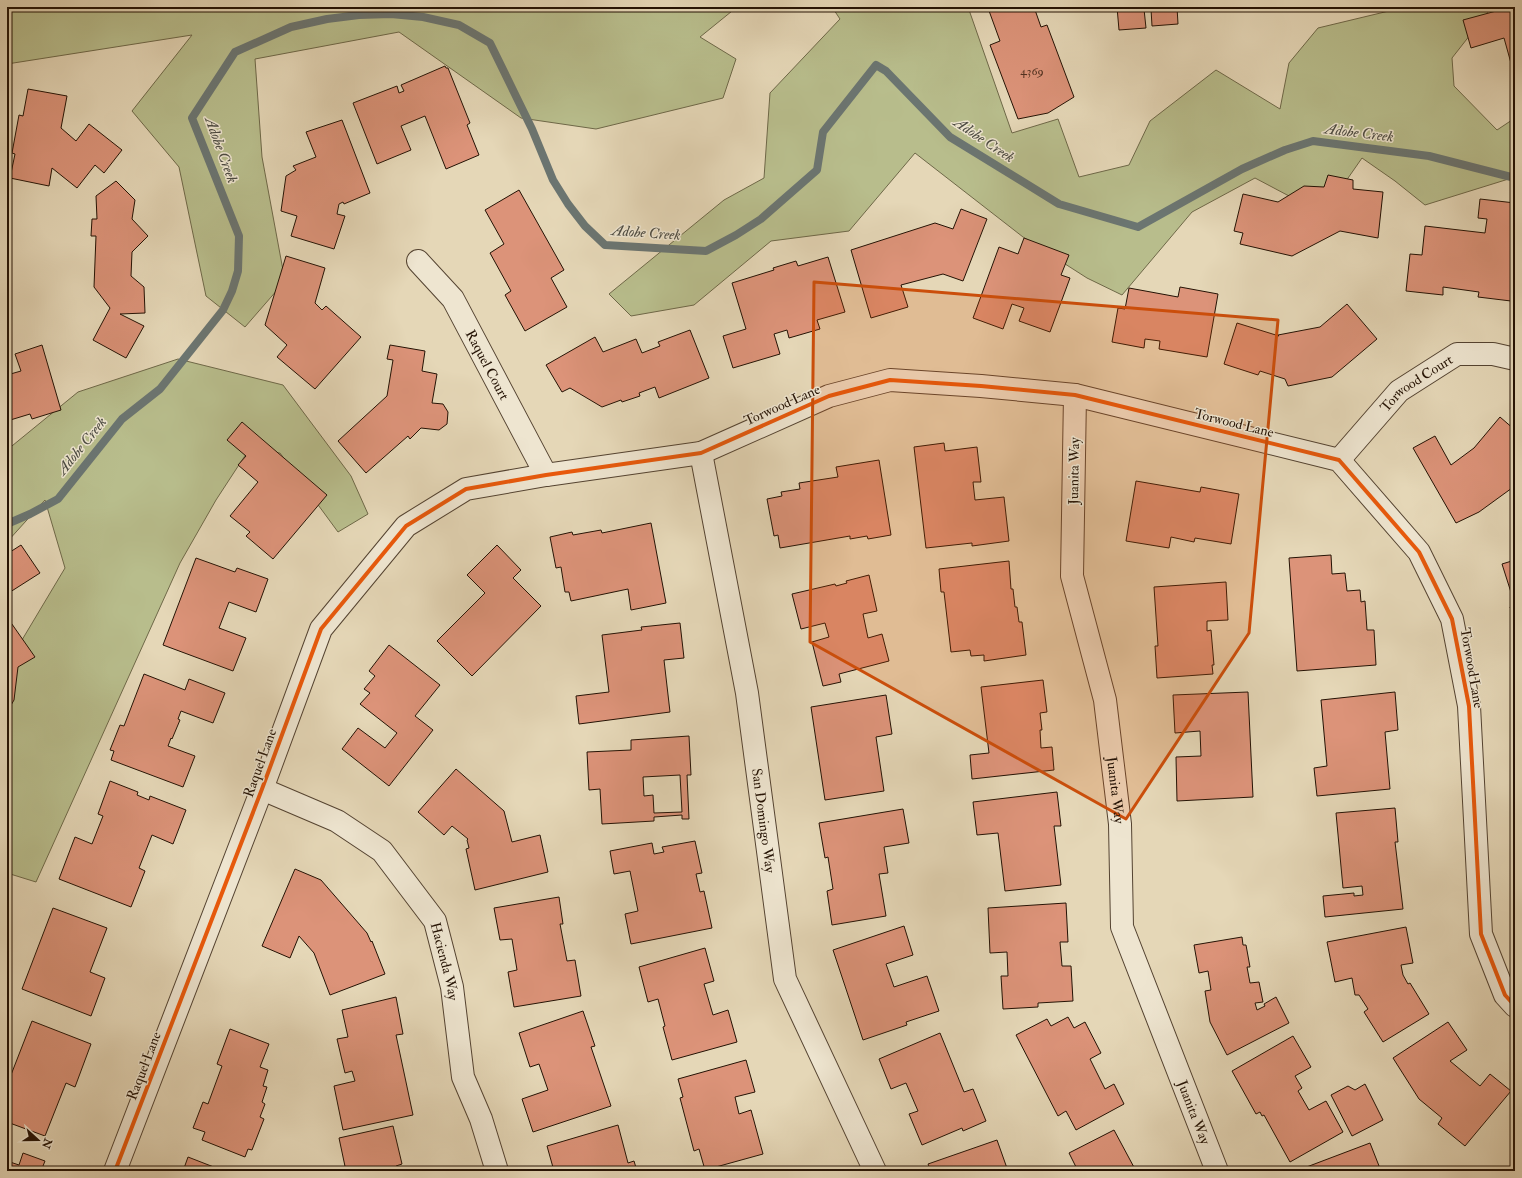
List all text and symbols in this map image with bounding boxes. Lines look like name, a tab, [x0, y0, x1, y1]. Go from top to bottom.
house number: 4369	[1020, 64, 1044, 79]
water label: Adobe Creek	[200, 112, 242, 186]
water label: Adobe Creek	[948, 112, 1018, 167]
water label: Adobe Creek	[1322, 119, 1394, 147]
water label: Adobe Creek	[609, 221, 681, 245]
street label: Raquel Court	[462, 327, 513, 403]
street label: Torwood Court	[1376, 350, 1456, 415]
street label: Torwood Lane	[741, 381, 823, 429]
street label: Torwood Lane	[1192, 405, 1276, 441]
water label: Adobe Creek	[52, 413, 111, 480]
street label: Juanita Way	[1065, 436, 1084, 506]
street label: Torwood Lane	[1457, 626, 1487, 710]
street label: Raquel Lane	[240, 726, 280, 800]
street label: Juanita Way	[1103, 755, 1128, 825]
street label: San Domingo Way	[749, 767, 779, 875]
street label: Hacienda Way	[427, 920, 462, 1002]
street label: Raquel Lane	[123, 1029, 165, 1103]
street label: Juanita Way	[1174, 1077, 1215, 1148]
north arrow	[18, 1120, 58, 1160]
text: N	[39, 1136, 55, 1151]

